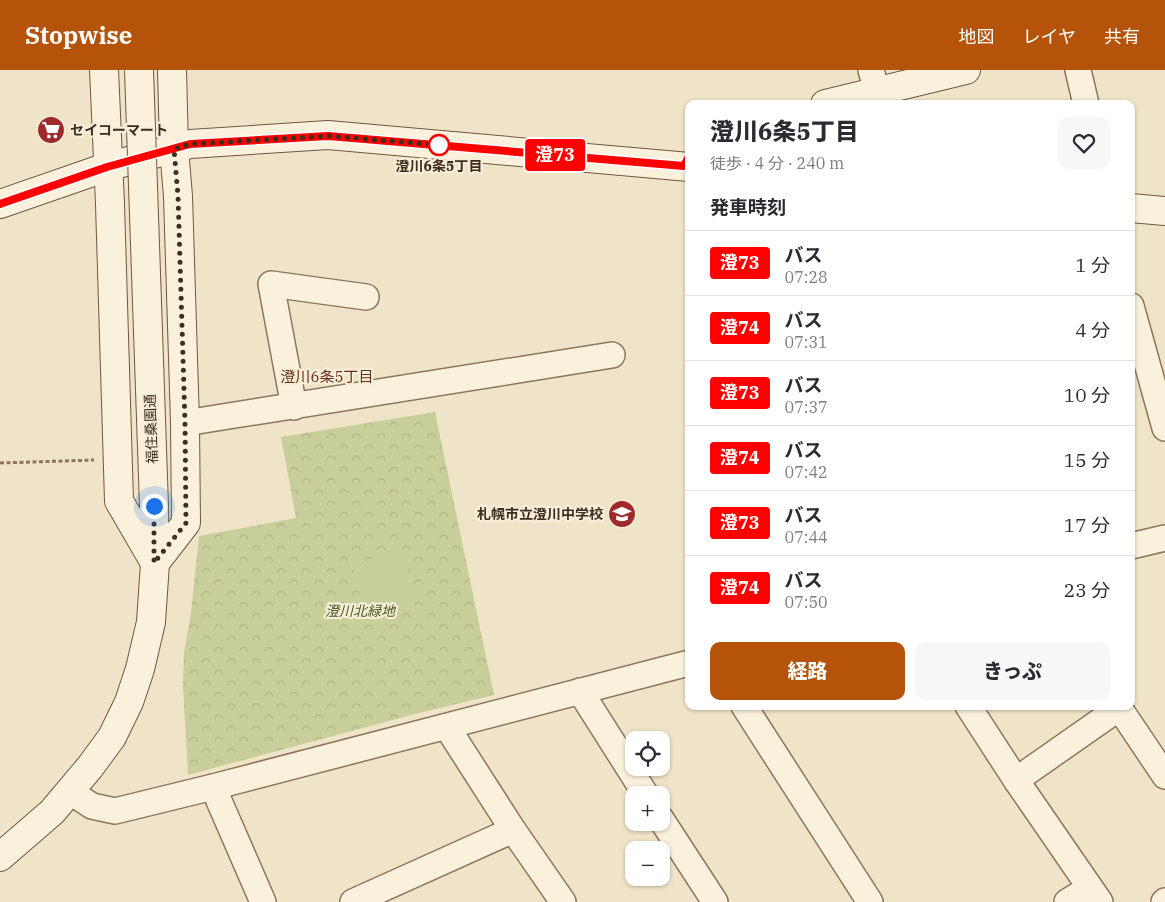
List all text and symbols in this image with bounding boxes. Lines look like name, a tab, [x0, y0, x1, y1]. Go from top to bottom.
text: Stopwise	[25, 19, 132, 51]
text: 地図	[959, 25, 995, 48]
text: レイヤ	[1023, 25, 1076, 48]
text: 共有	[1104, 25, 1140, 48]
supermarket icon: セイコーマート	[36, 115, 66, 145]
text: 澄川6条5丁目	[710, 115, 859, 147]
button: heart	[1058, 117, 1110, 169]
place label: セイコーマート	[70, 121, 168, 139]
marker: 澄川6条5丁目	[428, 134, 450, 156]
line badge: 澄73	[526, 139, 584, 171]
text: 澄73	[535, 143, 575, 166]
text: 徒歩 · 4 分 · 240 m	[710, 153, 844, 173]
place label: 澄川6条5丁目	[396, 157, 482, 175]
text: 発車時刻	[710, 195, 786, 219]
text: バス	[785, 243, 823, 267]
text: 澄73	[720, 251, 760, 274]
text: 1 分	[1075, 253, 1110, 277]
text: 07:28	[785, 267, 828, 287]
text: バス	[785, 308, 823, 332]
text: 澄74	[720, 316, 760, 339]
text: 4 分	[1075, 318, 1110, 342]
text: 07:31	[785, 332, 828, 352]
district label: 澄川6条5丁目	[280, 367, 374, 386]
text: バス	[785, 373, 823, 397]
text: 澄73	[720, 381, 760, 404]
text: 10 分	[1064, 383, 1110, 407]
street label: 福住桑園通	[141, 394, 161, 464]
text: 07:37	[785, 397, 828, 417]
text: バス	[785, 438, 823, 462]
text: 澄74	[720, 446, 760, 469]
text: 15 分	[1064, 448, 1110, 472]
text: 07:42	[785, 462, 828, 482]
your location	[142, 494, 167, 519]
school or university icon: 札幌市立澄川中学校	[607, 499, 637, 529]
text: バス	[785, 503, 823, 527]
place label: 札幌市立澄川中学校	[477, 505, 603, 523]
text: 澄73	[720, 511, 760, 534]
text: 17 分	[1064, 513, 1110, 537]
text: 07:44	[785, 527, 828, 547]
text: バス	[785, 568, 823, 592]
text: 澄74	[720, 576, 760, 599]
text: 23 分	[1064, 578, 1110, 602]
text: 07:50	[785, 592, 828, 612]
park label: 澄川北緑地	[325, 602, 397, 620]
button: 経路	[710, 642, 905, 700]
button: きっぷ	[915, 642, 1110, 700]
map controls	[625, 731, 670, 886]
button: locate	[625, 731, 670, 776]
button: +	[625, 786, 670, 831]
button: −	[625, 841, 670, 886]

